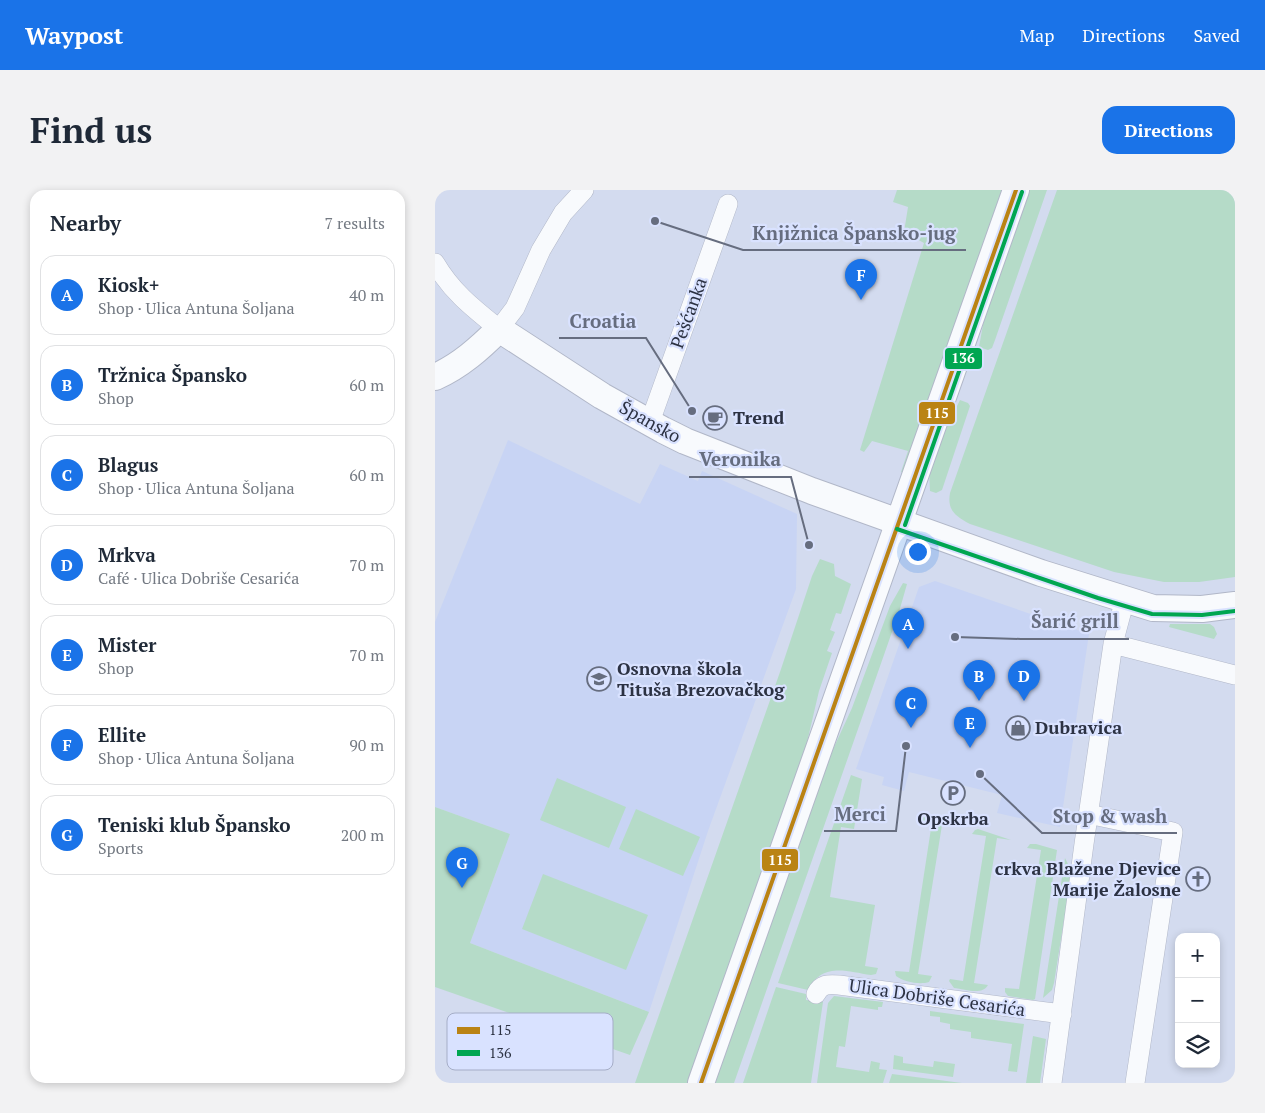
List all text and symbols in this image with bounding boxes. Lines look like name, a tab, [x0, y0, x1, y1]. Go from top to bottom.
text: Waypost	[25, 19, 123, 51]
text: Map	[1019, 23, 1054, 47]
text: Directions	[1082, 23, 1165, 47]
text: Saved	[1193, 23, 1240, 47]
button: Directions	[1102, 106, 1235, 154]
text: Find us	[30, 107, 152, 153]
text: Nearby	[50, 209, 121, 237]
text: 7 results	[325, 212, 385, 234]
callout: Knjižnica Špansko-jug	[743, 216, 966, 250]
text: Knjižnica Špansko-jug	[752, 220, 957, 245]
pin: F	[845, 259, 877, 300]
text: Kiosk+	[98, 272, 159, 297]
street label: Pešćanka	[664, 274, 712, 351]
text: A	[61, 284, 73, 306]
text: 40 m	[349, 284, 384, 306]
text: Shop · Ulica Antuna Šoljana	[98, 297, 295, 319]
callout: Croatia	[559, 304, 646, 338]
text: Croatia	[570, 308, 637, 333]
line badge: 136	[944, 347, 983, 370]
text: 136	[951, 348, 975, 367]
text: Tržnica Špansko	[98, 362, 247, 387]
text: B	[62, 374, 72, 396]
text: 60 m	[349, 374, 384, 396]
text: Shop	[98, 387, 134, 409]
street label: Špansko	[616, 395, 685, 448]
line badge: 115	[918, 401, 956, 425]
text: 115	[925, 403, 949, 422]
cafe icon: Trend	[702, 405, 728, 431]
place label: Trend	[733, 405, 784, 429]
callout: Veronika	[689, 443, 791, 477]
text: Veronika	[699, 446, 781, 471]
text: Blagus	[98, 452, 158, 477]
text: C	[62, 464, 72, 486]
text: 60 m	[349, 464, 384, 486]
text: Shop · Ulica Antuna Šoljana	[98, 477, 295, 499]
your location	[905, 539, 931, 565]
text: Mrkva	[98, 542, 156, 567]
text: D	[61, 554, 73, 576]
text: 70 m	[349, 554, 384, 576]
text: Café · Ulica Dobriše Cesarića	[98, 567, 299, 589]
callout: Šarić grill	[1021, 605, 1129, 639]
pin: A	[892, 608, 924, 649]
text: Šarić grill	[1031, 608, 1119, 633]
text: Mister	[98, 632, 157, 657]
text: E	[62, 644, 72, 666]
text: 70 m	[349, 644, 384, 666]
place label: Osnovna škola Tituša Brezovačkog	[617, 656, 785, 701]
text: Shop	[98, 657, 134, 679]
pin: B	[963, 660, 995, 701]
pin: D	[1008, 660, 1040, 701]
school or university icon: Osnovna škola Tituša Brezovačkog	[586, 666, 612, 692]
pin: C	[895, 687, 927, 728]
pin: E	[954, 707, 986, 748]
shop icon: Dubravica	[1005, 715, 1031, 741]
place label: Dubravica	[1035, 715, 1122, 739]
text: Ellite	[98, 722, 146, 747]
text: F	[62, 734, 72, 756]
text: 90 m	[349, 734, 384, 756]
text: Shop · Ulica Antuna Šoljana	[98, 747, 295, 769]
parking icon: Opskrba	[940, 780, 966, 806]
callout: Merci	[824, 797, 896, 831]
callout: Stop & wash	[1042, 799, 1177, 833]
text: Merci	[834, 801, 886, 826]
text: Stop & wash	[1053, 803, 1167, 828]
place label: Opskrba	[917, 806, 989, 830]
text: Teniski klub Špansko	[98, 812, 291, 837]
text: G	[61, 824, 73, 846]
text: 200 m	[341, 824, 384, 846]
text: Sports	[98, 837, 144, 859]
pin: G	[446, 847, 478, 888]
line badge: 115	[761, 848, 799, 872]
text: 115	[768, 850, 792, 869]
place label: crkva Blažene Djevice Marije Žalosne	[995, 856, 1181, 901]
church icon: crkva Blažene Djevice Marije Žalosne	[1185, 866, 1211, 892]
map controls	[1175, 933, 1220, 1068]
button: +	[1175, 933, 1220, 978]
street label: Ulica Dobriše Cesarića	[847, 973, 1027, 1021]
button: −	[1175, 978, 1220, 1023]
legend	[447, 1013, 613, 1070]
text: 115	[489, 1020, 511, 1039]
button: layers	[1175, 1023, 1220, 1068]
text: 136	[489, 1043, 512, 1062]

